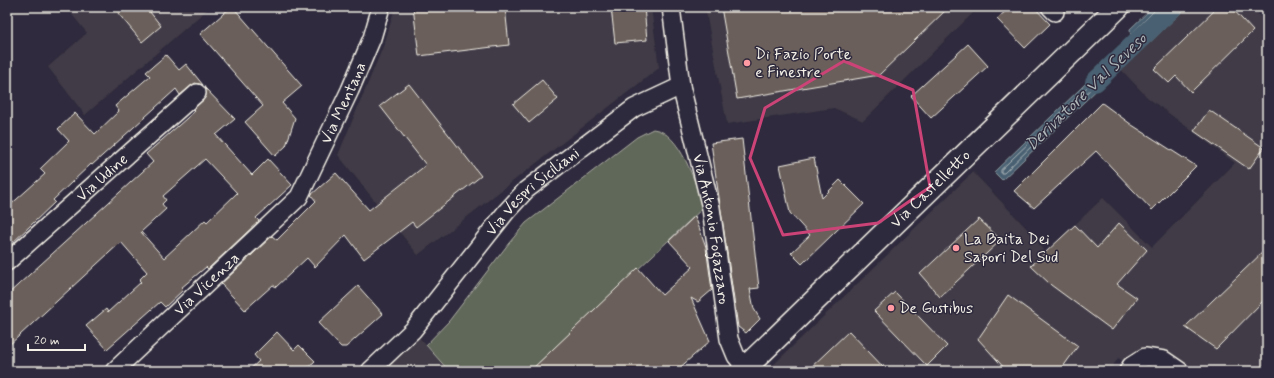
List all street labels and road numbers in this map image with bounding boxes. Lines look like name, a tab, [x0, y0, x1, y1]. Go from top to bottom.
street label: Via Mentana	[315, 59, 371, 147]
street label: Via Vespri Siciliani	[481, 143, 584, 240]
street label: Via Castelletto	[885, 145, 975, 233]
street label: Via Udine	[71, 149, 132, 206]
street label: Via Antonio Fogazzaro	[688, 151, 735, 306]
street label: Via Vicenza	[169, 248, 244, 320]

